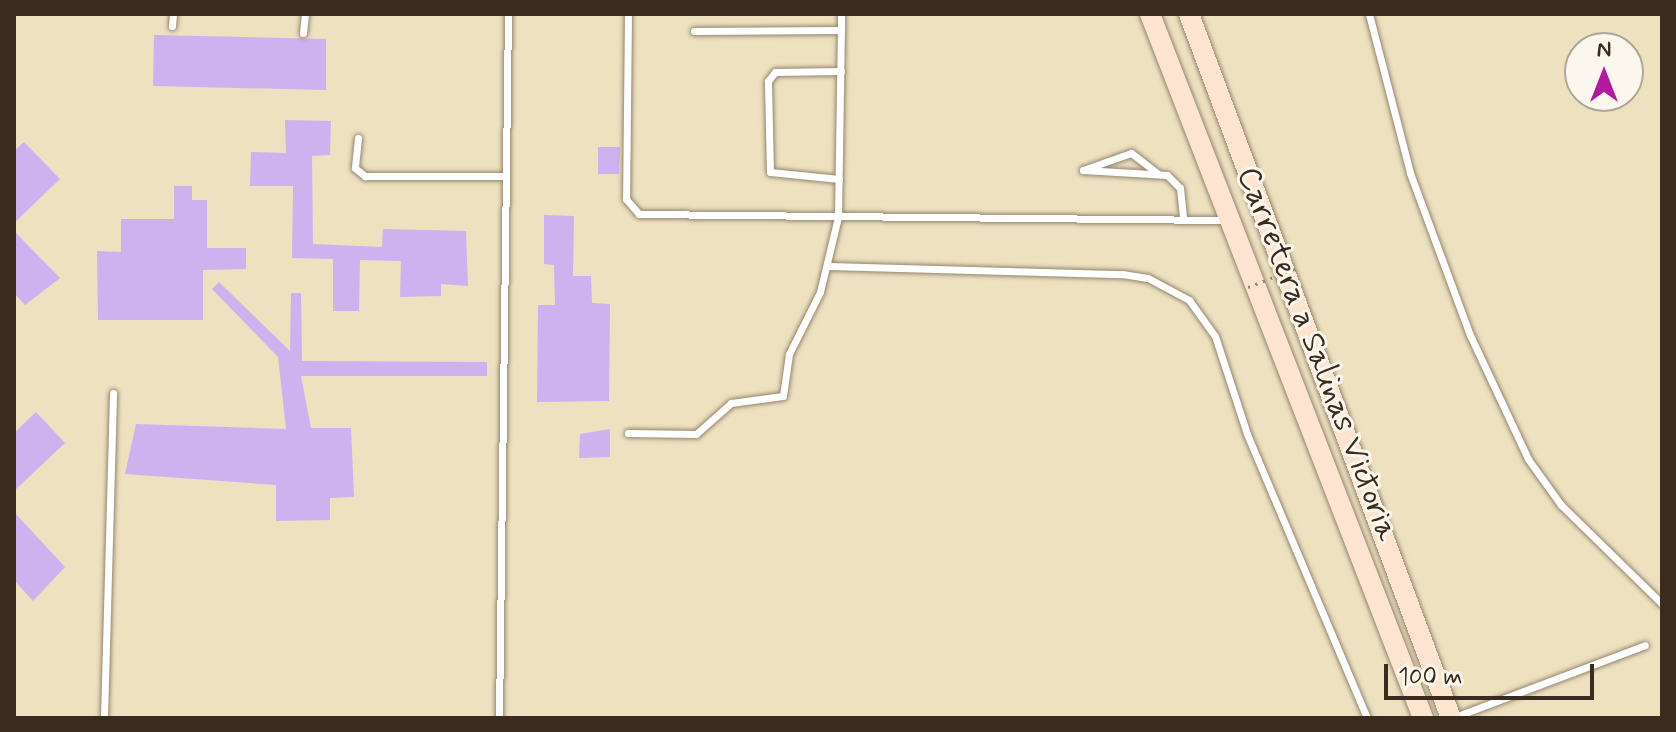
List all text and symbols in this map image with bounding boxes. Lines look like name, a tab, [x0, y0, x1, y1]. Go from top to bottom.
north arrow	[1564, 32, 1644, 112]
text: N	[1597, 36, 1611, 64]
street label: Carretera a Salinas Victoria	[1229, 164, 1405, 544]
scale bar	[1388, 648, 1598, 698]
text: 100 m	[1398, 662, 1462, 693]

